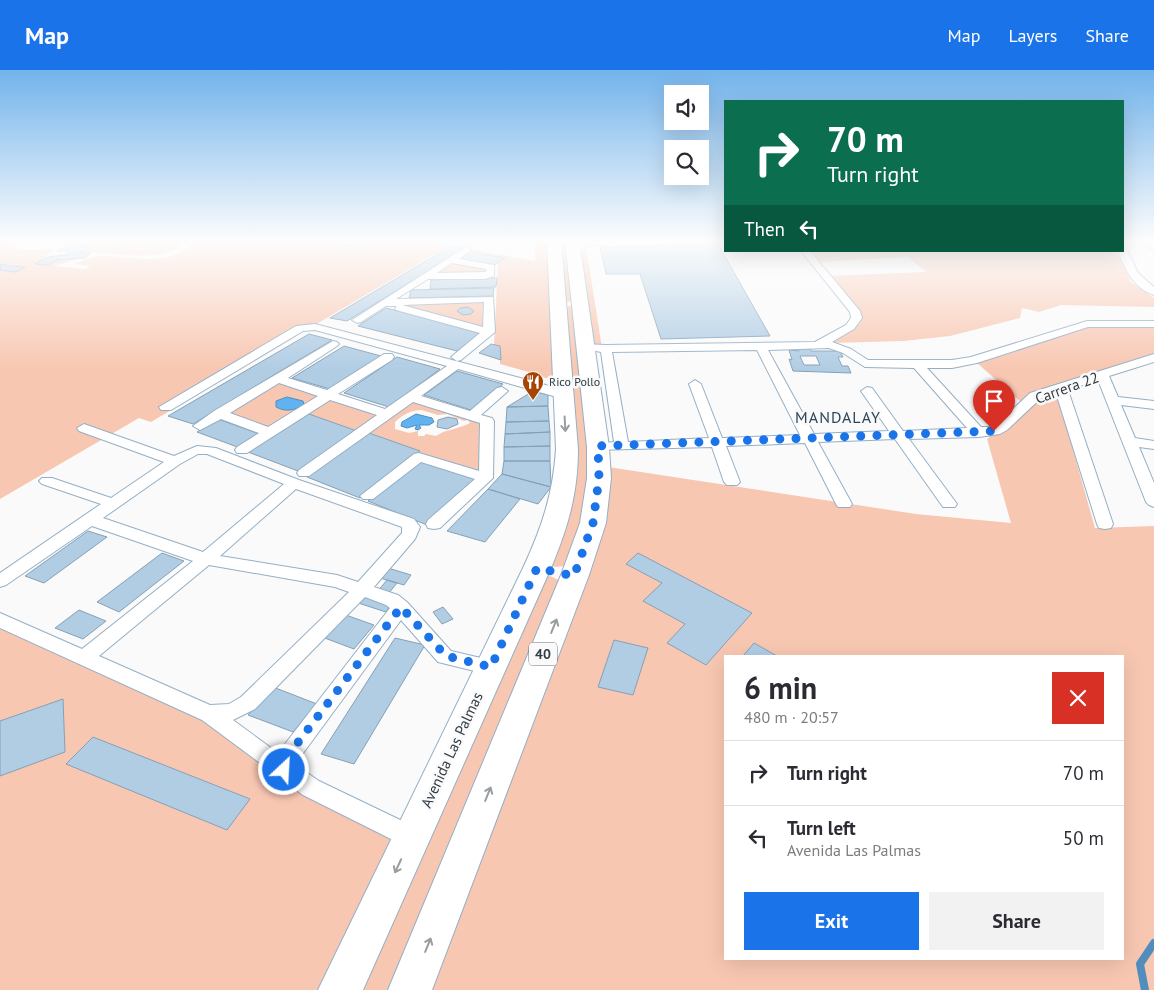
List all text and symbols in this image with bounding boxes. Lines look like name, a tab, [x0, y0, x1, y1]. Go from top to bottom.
text: Map	[25, 20, 69, 51]
text: Map	[948, 24, 980, 47]
text: Layers	[1008, 24, 1057, 47]
text: Share	[1085, 24, 1129, 47]
map controls	[664, 85, 709, 185]
button: sound	[664, 85, 709, 130]
text: 70 m	[827, 116, 904, 162]
icon: right	[744, 120, 809, 185]
button: search	[664, 140, 709, 185]
text: Turn right	[827, 160, 919, 188]
icon: left	[795, 215, 823, 243]
text: Then	[744, 217, 785, 241]
street label: Carrera 22	[1032, 367, 1101, 408]
restaurant icon: Rico Pollo	[521, 370, 545, 401]
place label: Rico Pollo	[549, 374, 600, 389]
pin	[973, 380, 1015, 431]
icon: arrive	[980, 387, 1008, 415]
district label: MANDALAY	[795, 407, 881, 427]
one-way arrow	[561, 416, 570, 432]
one-way arrow	[550, 619, 560, 634]
road number: 40	[529, 642, 557, 666]
text: 6 min	[744, 668, 817, 707]
button: close	[1052, 672, 1104, 724]
street label: Avenida Las Palmas	[416, 689, 487, 811]
text: 480 m · 20:57	[744, 707, 839, 727]
position arrow	[257, 743, 309, 795]
icon: right	[744, 759, 772, 787]
text: Turn right	[787, 761, 867, 785]
text: 70 m	[1063, 761, 1104, 785]
one-way arrow	[484, 786, 493, 802]
text: Turn left	[787, 816, 856, 840]
icon: left	[744, 824, 772, 852]
text: 50 m	[1063, 826, 1104, 850]
text: Avenida Las Palmas	[787, 840, 921, 860]
one-way arrow	[393, 858, 402, 873]
button: Exit	[744, 892, 919, 950]
button: Share	[929, 892, 1104, 950]
one-way arrow	[424, 938, 433, 953]

